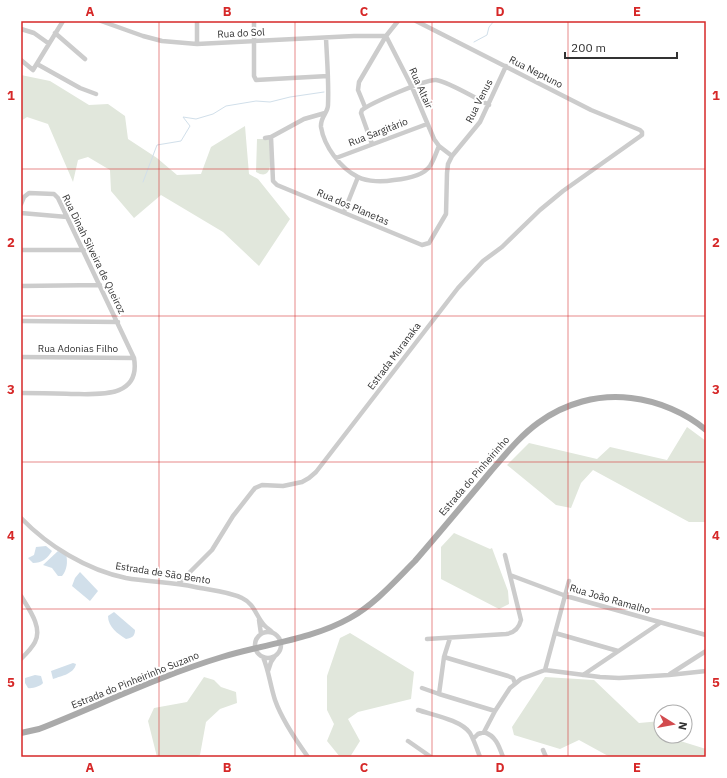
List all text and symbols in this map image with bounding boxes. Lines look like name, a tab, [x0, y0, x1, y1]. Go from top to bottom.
text: A	[86, 3, 95, 20]
text: B	[223, 3, 232, 20]
text: C	[360, 3, 369, 20]
text: D	[495, 3, 505, 20]
text: E	[633, 3, 641, 20]
street label: Rua do Sol	[217, 25, 265, 41]
scale bar	[565, 34, 677, 60]
text: 200 m	[571, 40, 606, 55]
street label: Rua Neptuno	[507, 53, 565, 91]
street label: Rua Altair	[406, 65, 436, 111]
street label: Rua Venus	[462, 77, 496, 125]
text: 1	[7, 87, 15, 104]
text: 1	[712, 87, 720, 104]
street label: Rua Sargitário	[346, 115, 410, 149]
street label: Rua dos Planetas	[315, 186, 391, 228]
street label: Rua Dinah Silveira de Queiroz	[59, 192, 129, 316]
text: 2	[7, 234, 15, 251]
text: 2	[712, 234, 720, 251]
street label: Estrada Muranaka	[364, 319, 424, 392]
street label: Rua Adonias Filho	[38, 342, 119, 355]
text: 3	[7, 381, 15, 398]
text: 3	[712, 381, 720, 398]
street label: Estrada do Pinheirinho	[436, 433, 512, 519]
text: 4	[7, 527, 15, 544]
text: 4	[712, 527, 720, 544]
street label: Estrada de São Bento	[115, 559, 212, 587]
street label: Rua João Ramalho	[568, 581, 652, 617]
street label: Estrada do Pinheirinho Suzano	[69, 648, 201, 712]
text: 5	[7, 674, 15, 691]
text: 5	[712, 674, 720, 691]
north arrow	[653, 704, 693, 744]
text: N	[675, 721, 690, 731]
text: A	[86, 759, 95, 776]
text: B	[223, 759, 232, 776]
text: C	[360, 759, 369, 776]
text: D	[495, 759, 505, 776]
text: E	[633, 759, 641, 776]

